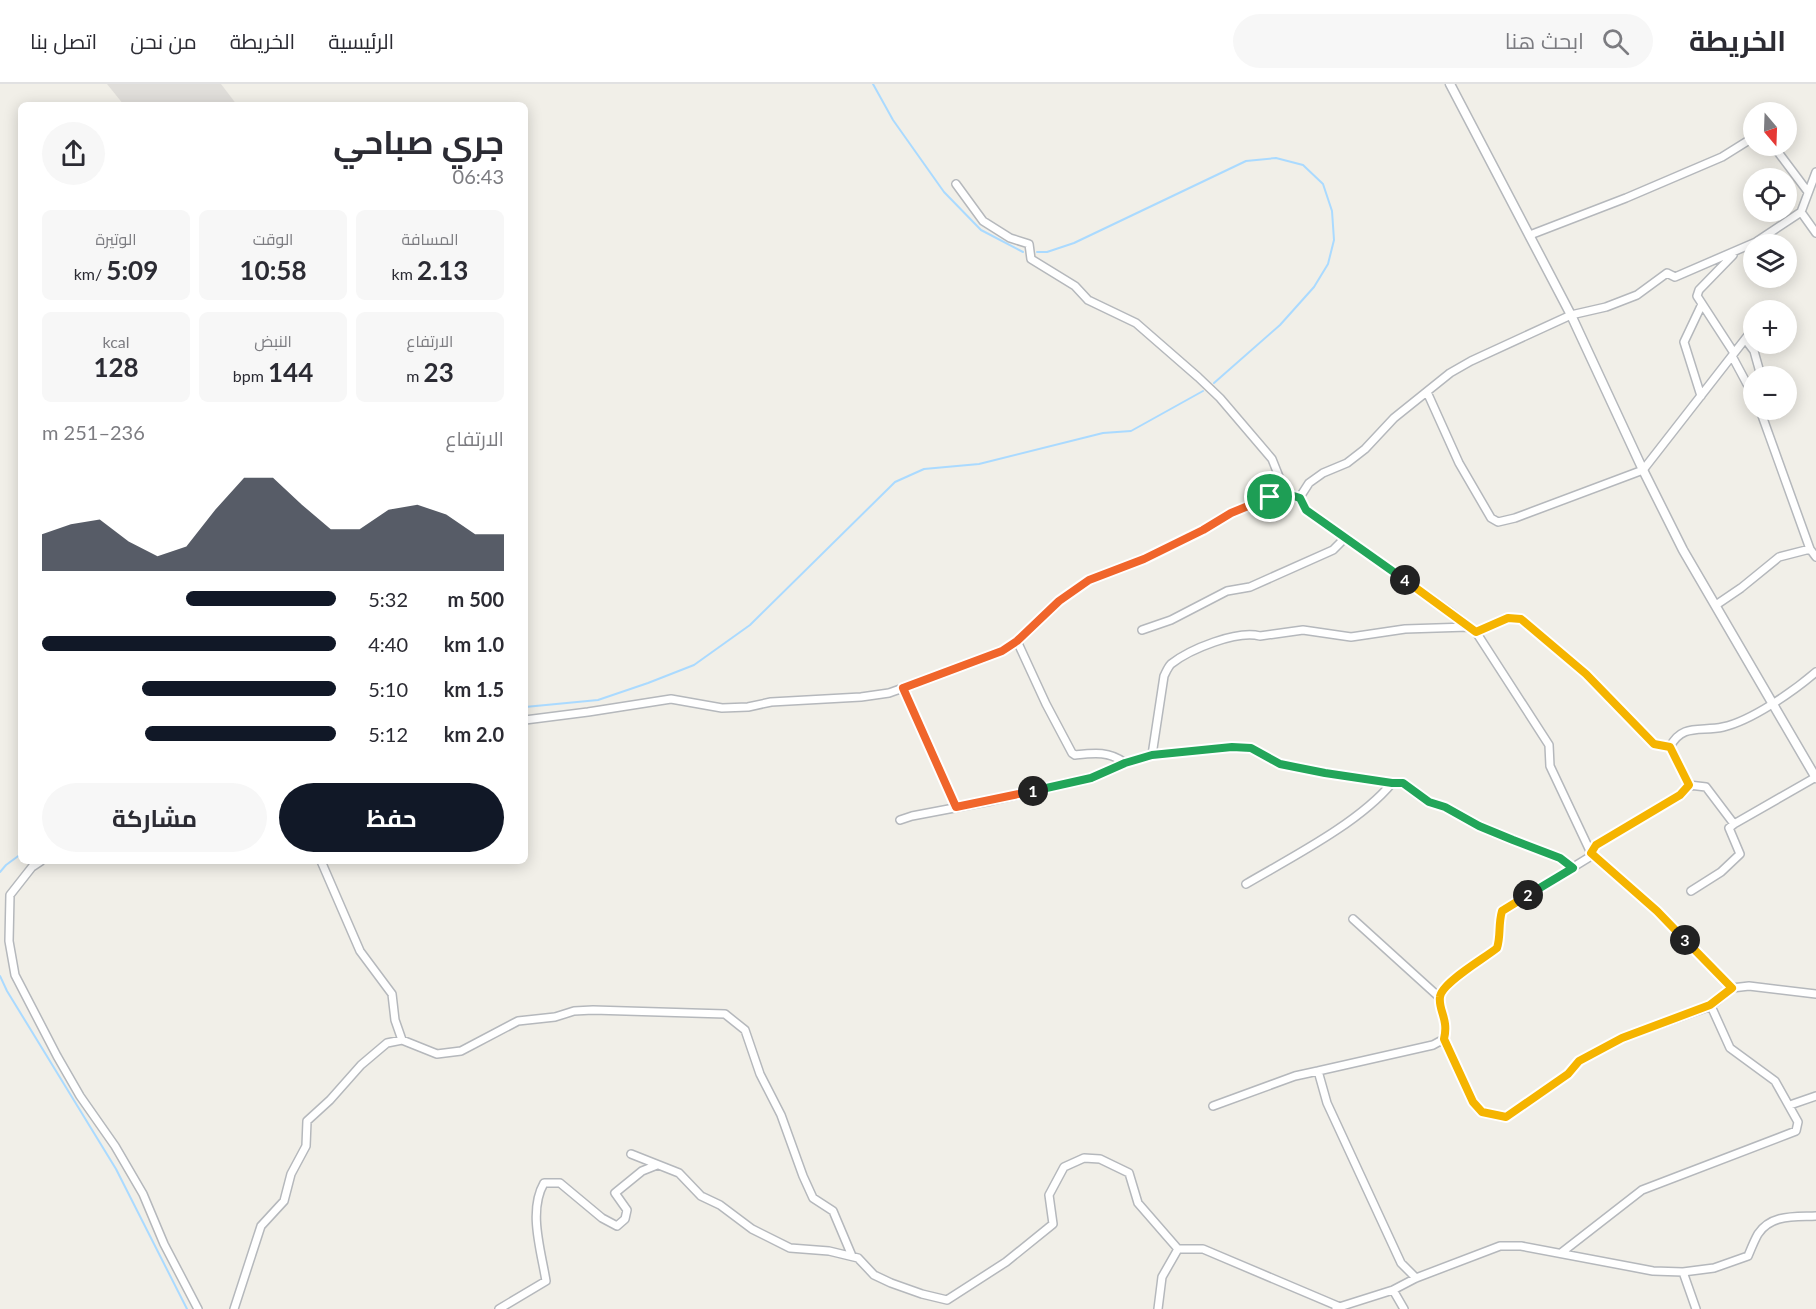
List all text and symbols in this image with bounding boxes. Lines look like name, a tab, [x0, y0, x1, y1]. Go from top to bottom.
search box	[1233, 14, 1653, 68]
text: الخريطة	[1689, 23, 1786, 57]
icon: search	[1599, 25, 1632, 58]
text: ابحث هنا	[1505, 27, 1584, 54]
text: اتصل بنا	[30, 28, 97, 53]
text: من نحن	[130, 28, 197, 53]
text: الخريطة	[230, 28, 295, 53]
text: الرئيسية	[328, 28, 394, 53]
north arrow	[1743, 102, 1797, 156]
map controls	[1743, 102, 1797, 420]
text: جري صباحي	[333, 121, 504, 161]
button: share	[42, 122, 105, 185]
text: 06:43	[453, 164, 504, 188]
button: locate	[1743, 168, 1797, 222]
text: الوتيرة	[95, 229, 137, 248]
text: الوقت	[253, 229, 293, 248]
text: المسافة	[402, 229, 458, 248]
button: layers	[1743, 234, 1797, 288]
text: 5:09	[106, 254, 158, 286]
text: 10:58	[239, 254, 307, 286]
text: 2.13	[417, 254, 468, 286]
text: /km	[74, 264, 106, 283]
text: km	[392, 264, 417, 283]
button: +	[1743, 300, 1797, 354]
text: النبض	[254, 331, 292, 350]
text: الارتفاع	[407, 331, 453, 350]
text: kcal	[102, 332, 130, 351]
text: 128	[93, 351, 139, 383]
text: 144	[268, 356, 313, 388]
text: 23	[424, 356, 454, 388]
text: bpm	[233, 366, 268, 385]
text: m	[406, 366, 424, 385]
button: −	[1743, 366, 1797, 420]
text: 236–251 m	[42, 420, 145, 444]
text: الارتفاع	[445, 426, 504, 450]
pin	[1244, 471, 1295, 522]
icon: arrive	[1253, 480, 1286, 513]
pin: 4	[1390, 565, 1420, 595]
text: 4	[1400, 570, 1410, 589]
text: 5:32	[368, 587, 408, 611]
text: 500 m	[448, 587, 504, 611]
text: 4:40	[368, 632, 408, 656]
text: 1.0 km	[444, 632, 504, 656]
text: 5:10	[368, 677, 408, 701]
text: 1.5 km	[444, 677, 504, 701]
text: 5:12	[368, 722, 408, 746]
text: 2.0 km	[444, 722, 504, 746]
pin: 1	[1018, 776, 1048, 806]
text: 1	[1028, 781, 1038, 800]
button: مشاركة	[42, 783, 267, 852]
button: حفظ	[279, 783, 504, 852]
pin: 2	[1513, 880, 1543, 910]
text: 2	[1523, 885, 1533, 904]
pin: 3	[1670, 925, 1700, 955]
text: 3	[1680, 930, 1690, 949]

